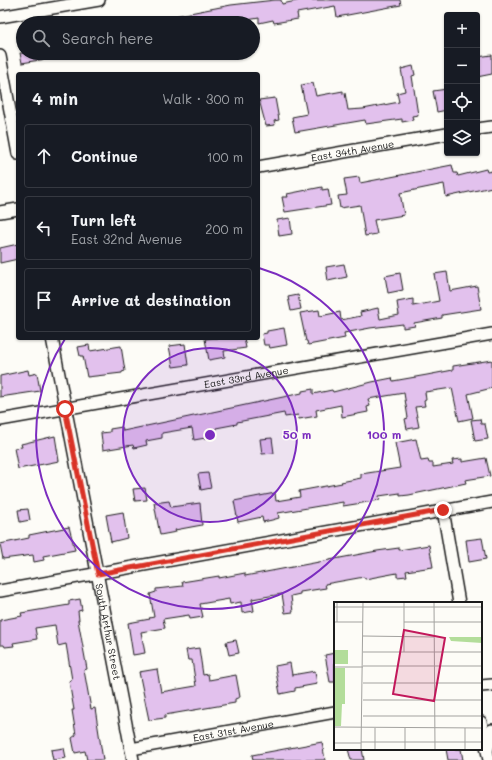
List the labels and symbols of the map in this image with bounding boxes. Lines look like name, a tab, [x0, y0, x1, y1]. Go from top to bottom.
street label: East 34th Avenue	[310, 136, 395, 165]
street label: East 33rd Avenue	[203, 363, 290, 391]
route start	[56, 400, 74, 418]
text: 50 m	[283, 426, 311, 442]
text: 100 m	[367, 426, 401, 442]
centre of rings	[203, 428, 217, 442]
route end	[434, 501, 452, 519]
street label: South Arthur Street	[92, 582, 124, 681]
inset map	[334, 602, 482, 750]
street label: East 31st Avenue	[192, 716, 275, 745]

